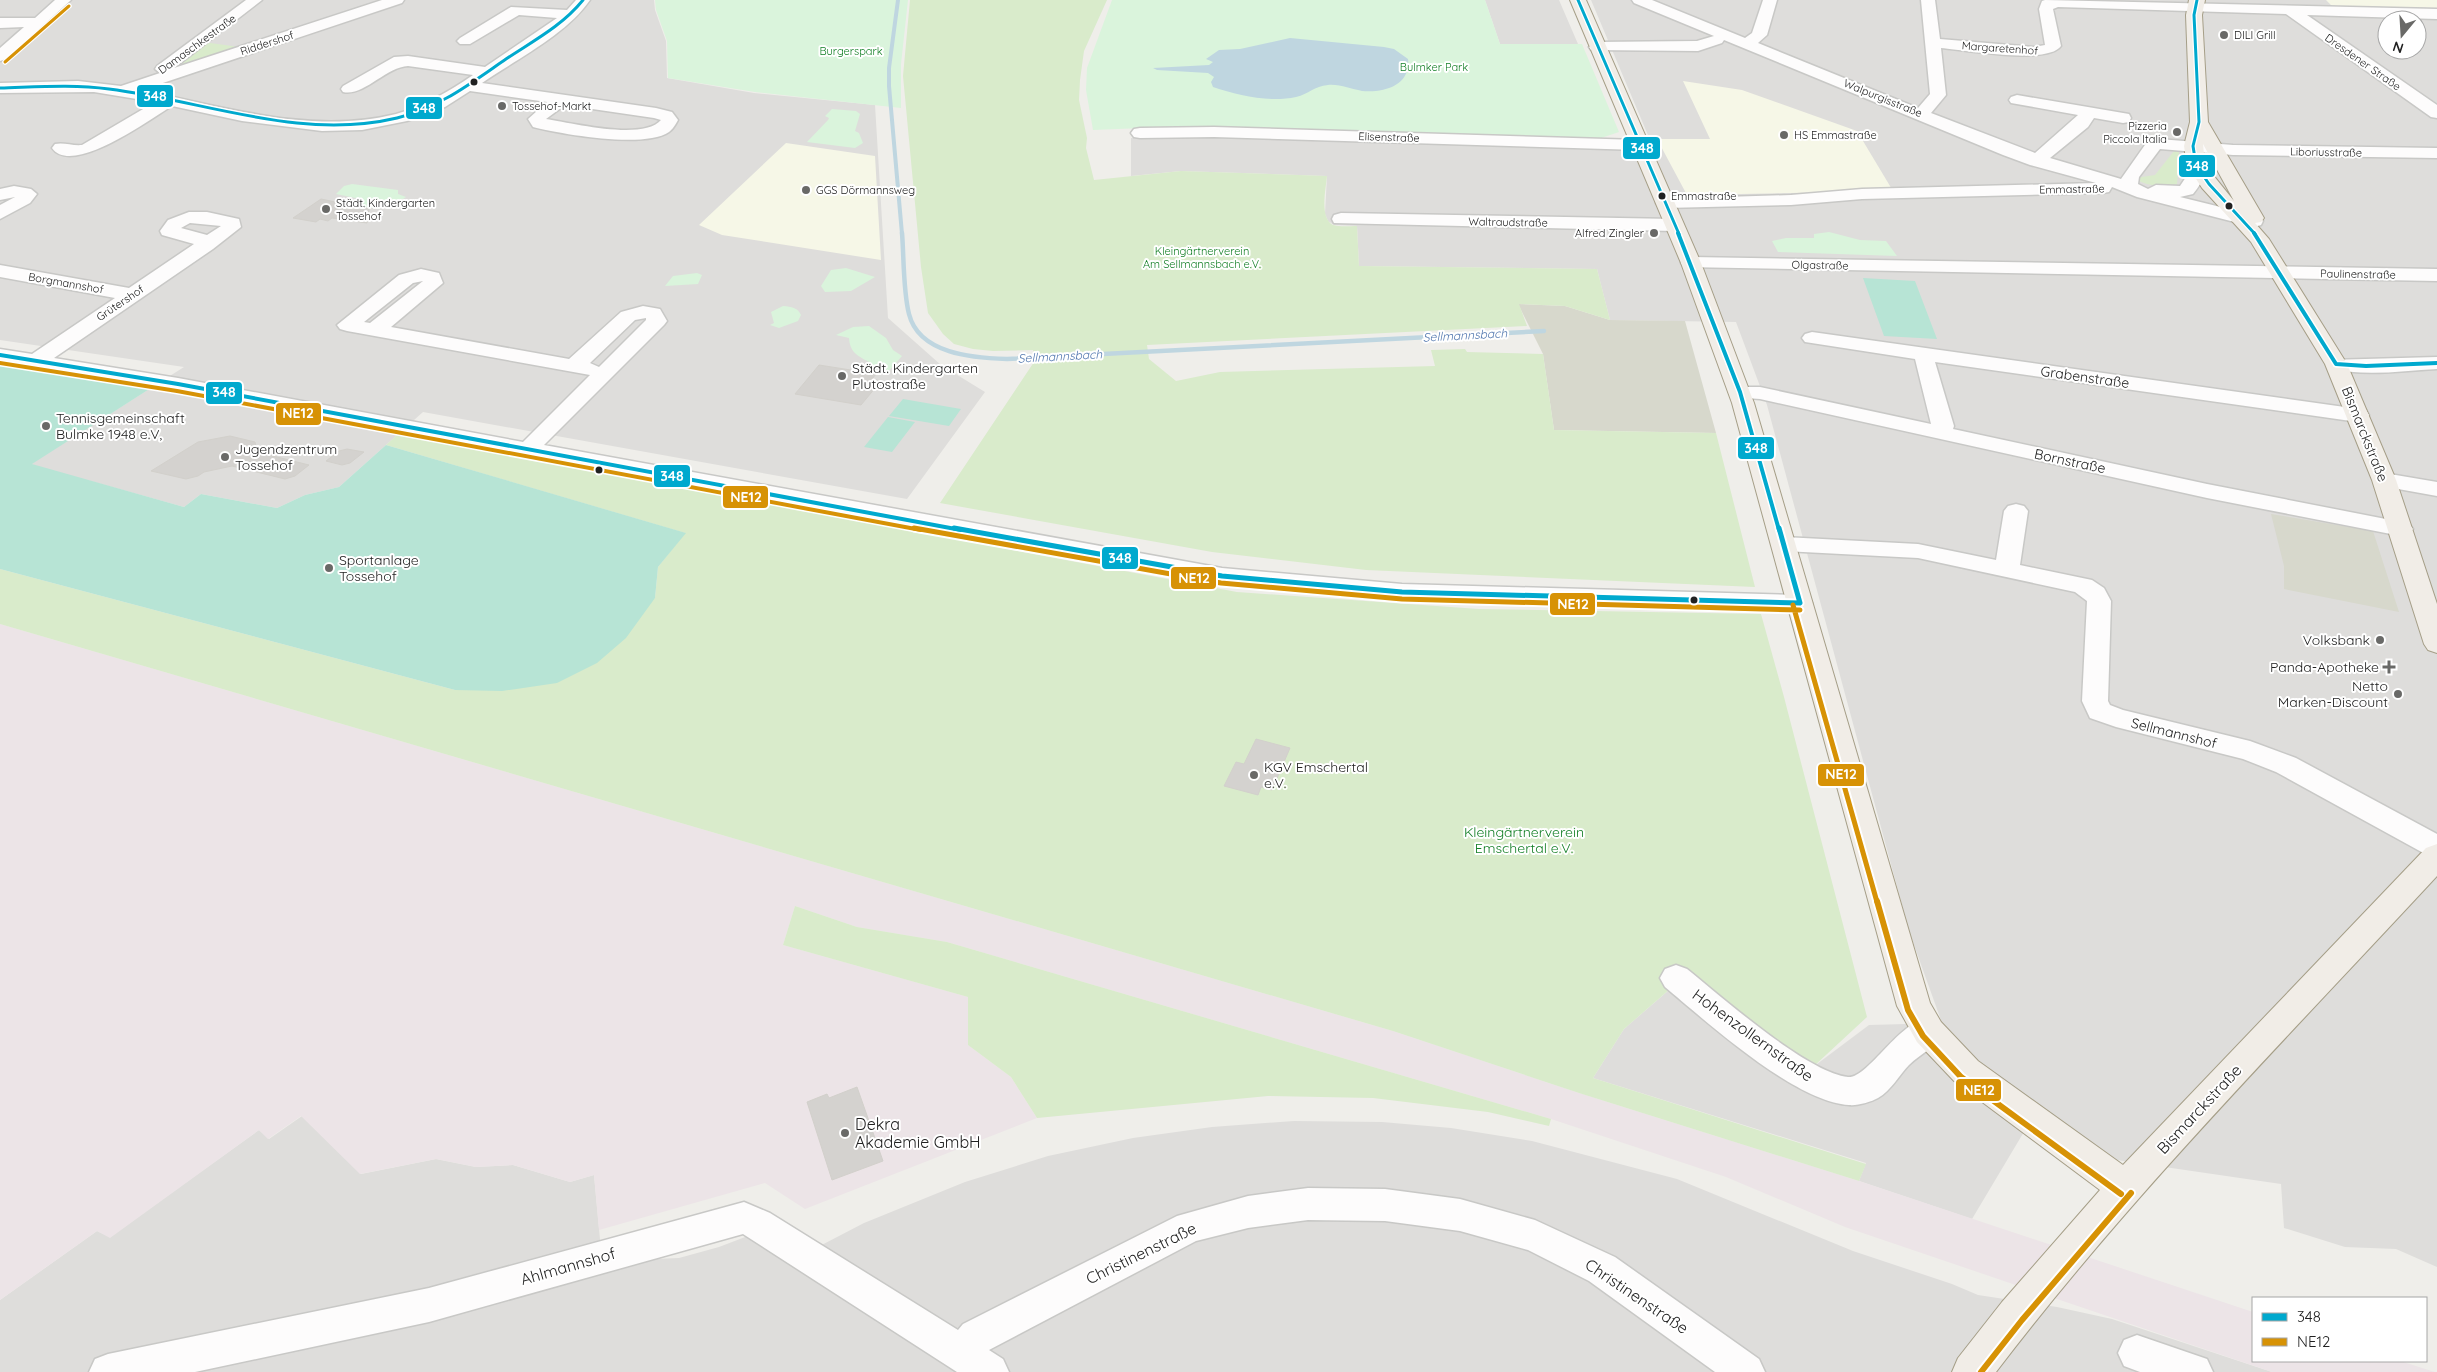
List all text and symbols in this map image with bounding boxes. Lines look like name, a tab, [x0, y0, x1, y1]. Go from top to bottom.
north arrow	[2377, 10, 2427, 60]
street label: Damaschkestraße	[155, 11, 239, 77]
street label: Riddershof	[238, 28, 296, 58]
place label: DILI Grill	[2234, 28, 2276, 42]
marker: DILI Grill	[2218, 29, 2230, 41]
street label: Dresdener Straße	[2322, 31, 2404, 93]
text: N	[2390, 37, 2406, 58]
street label: Margaretenhof	[1961, 38, 2039, 58]
park label: Burgerspark	[819, 44, 883, 58]
park label: Bulmker Park	[1400, 60, 1468, 74]
street label: Walpurgisstraße	[1842, 76, 1924, 120]
unlabelled marker	[469, 77, 479, 87]
line badge: 348	[136, 84, 174, 108]
text: 348	[143, 87, 167, 105]
line badge: 348	[405, 96, 443, 120]
text: 348	[412, 99, 436, 117]
place label: Tossehof-Markt	[512, 99, 592, 113]
marker: Tossehof-Markt	[496, 100, 508, 112]
place label: Pizzeria Piccola Italia	[2103, 119, 2167, 146]
marker: Pizzeria Piccola Italia	[2171, 126, 2183, 138]
place label: HS Emmastraße	[1794, 128, 1877, 142]
street label: Elisenstraße	[1358, 129, 1420, 145]
marker: HS Emmastraße	[1778, 129, 1790, 141]
line badge: 348	[1622, 136, 1661, 160]
text: 348	[1630, 139, 1654, 157]
street label: Liboriusstraße	[2290, 144, 2362, 160]
line badge: 348	[2178, 154, 2216, 178]
text: 348	[2185, 157, 2209, 175]
street label: Emmastraße	[2039, 181, 2105, 197]
place label: GGS Dörmannsweg	[816, 183, 915, 197]
marker: GGS Dörmannsweg	[800, 184, 812, 196]
place label: Emmastraße	[1671, 189, 1737, 203]
marker: Emmastraße	[1657, 191, 1667, 201]
place label: Städt. Kindergarten Tossehof	[336, 196, 435, 223]
unlabelled marker	[2224, 201, 2234, 211]
marker: Städt. Kindergarten Tossehof	[320, 203, 332, 215]
street label: Waltraudstraße	[1468, 214, 1548, 230]
place label: Alfred Zingler	[1575, 226, 1645, 240]
marker: Alfred Zingler	[1648, 227, 1660, 239]
park label: Kleingärtnerverein Am Sellmannsbach e.V.	[1143, 244, 1261, 271]
street label: Olgastraße	[1791, 258, 1849, 272]
street label: Paulinenstraße	[2320, 266, 2396, 282]
street label: Borgmannshof	[27, 269, 105, 297]
street label: Grütershof	[94, 282, 146, 324]
water label: Sellmannsbach	[1422, 325, 1508, 345]
water label: Sellmannsbach	[1017, 346, 1103, 366]
place label: Städt. Kindergarten Plutostraße	[852, 359, 978, 393]
street label: Grabenstraße	[2040, 362, 2131, 392]
marker: Städt. Kindergarten Plutostraße	[836, 370, 848, 382]
line badge: 348	[205, 381, 243, 405]
text: 348	[212, 383, 236, 401]
street label: Bismarckstraße	[2338, 384, 2392, 484]
line badge: NE12	[275, 402, 322, 426]
text: NE12	[282, 404, 314, 422]
place label: Tennisgemeinschaft Bulmke 1948 e.V,	[56, 409, 185, 443]
marker: Tennisgemeinschaft Bulmke 1948 e.V,	[40, 420, 52, 432]
line badge: 348	[1737, 436, 1775, 460]
text: 348	[1744, 439, 1768, 457]
place label: Jugendzentrum Tossehof	[235, 440, 337, 474]
street label: Bornstraße	[2033, 445, 2107, 477]
marker: Jugendzentrum Tossehof	[219, 451, 231, 463]
line badge: 348	[653, 464, 691, 488]
unlabelled marker	[594, 465, 604, 475]
text: 348	[660, 467, 684, 485]
line badge: NE12	[722, 485, 769, 509]
text: NE12	[730, 488, 762, 506]
line badge: 348	[1101, 546, 1139, 570]
text: 348	[1108, 549, 1132, 567]
place label: Sportanlage Tossehof	[339, 551, 419, 585]
marker: Sportanlage Tossehof	[323, 562, 335, 574]
line badge: NE12	[1170, 566, 1217, 590]
text: NE12	[1178, 569, 1210, 587]
line badge: NE12	[1549, 592, 1596, 616]
text: NE12	[1557, 595, 1589, 613]
unlabelled marker	[1689, 595, 1699, 605]
place label: Volksbank	[2303, 631, 2370, 649]
marker: Volksbank	[2374, 634, 2386, 646]
place label: Panda-Apotheke	[2270, 658, 2379, 676]
marker: Panda-Apotheke	[2383, 661, 2395, 673]
place label: Netto Marken-Discount	[2278, 677, 2388, 711]
marker: Netto Marken-Discount	[2392, 688, 2404, 700]
street label: Sellmannshof	[2129, 714, 2219, 752]
place label: KGV Emschertal e.V.	[1264, 758, 1368, 792]
line badge: NE12	[1817, 763, 1865, 787]
text: NE12	[1825, 765, 1857, 783]
marker: KGV Emschertal e.V.	[1248, 769, 1260, 781]
park label: Kleingärtnerverein Emschertal e.V.	[1464, 823, 1584, 857]
street label: Hohenzollernstraße	[1689, 984, 1817, 1086]
street label: Bismarckstraße	[2152, 1060, 2246, 1158]
line badge: NE12	[1955, 1078, 2002, 1102]
text: NE12	[1963, 1081, 1995, 1099]
place label: Dekra Akademie GmbH	[855, 1114, 981, 1152]
marker: Dekra Akademie GmbH	[839, 1127, 851, 1139]
street label: Christinenstraße	[1083, 1218, 1199, 1288]
street label: Ahlmannshof	[518, 1243, 618, 1289]
street label: Christinenstraße	[1582, 1254, 1692, 1338]
legend	[2252, 1297, 2427, 1362]
text: 348	[2297, 1307, 2321, 1326]
text: NE12	[2297, 1332, 2330, 1351]

